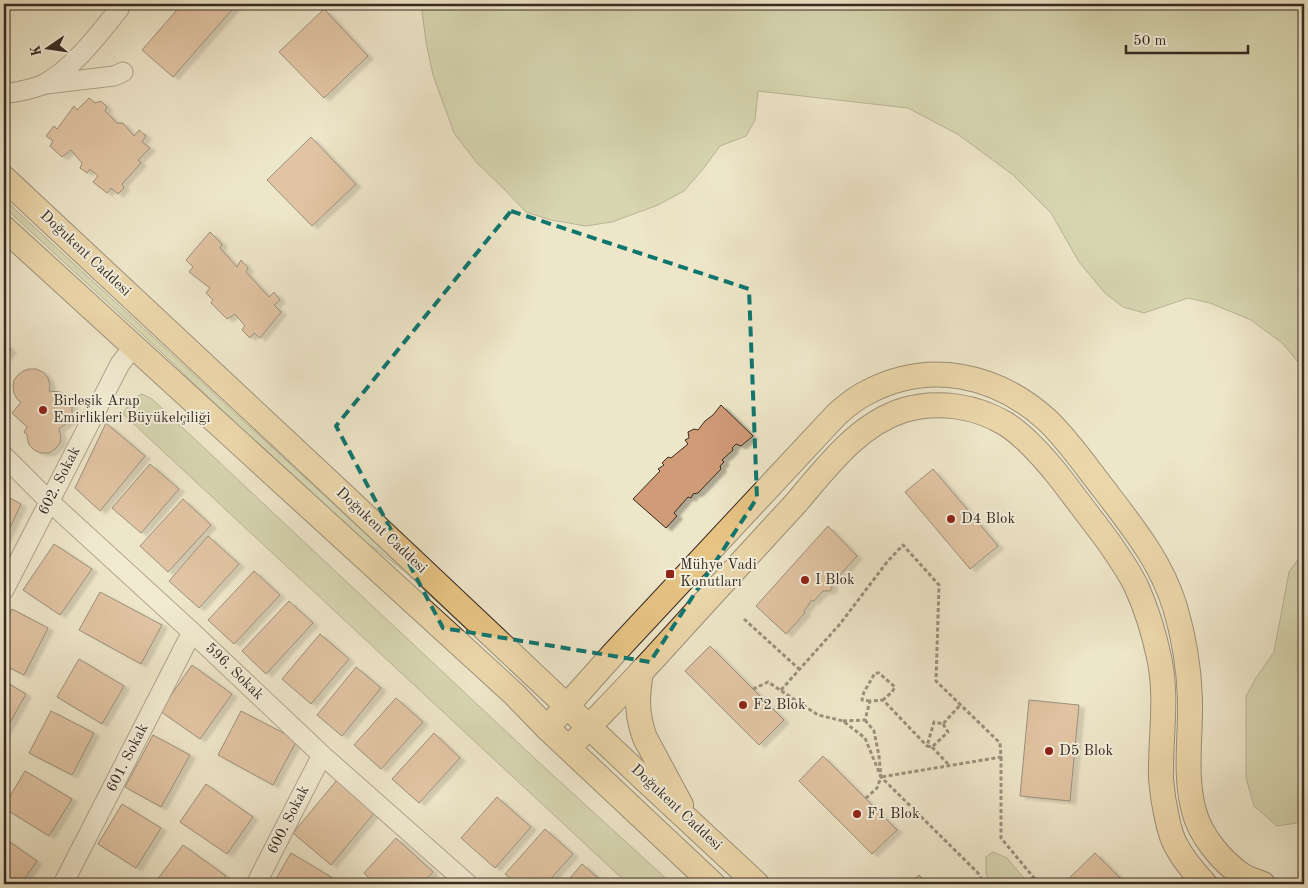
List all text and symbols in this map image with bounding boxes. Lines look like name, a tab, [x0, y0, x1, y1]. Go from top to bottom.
north arrow	[22, 22, 72, 72]
scale bar	[1126, 22, 1248, 54]
text: 50 m	[1133, 34, 1167, 49]
text: K	[28, 44, 44, 58]
street label: Doğukent Caddesi	[37, 208, 133, 300]
place label: Birleşik Arap Emirlikleri Büyükelçiliği	[53, 394, 211, 426]
marker: Birleşik Arap Emirlikleri Büyükelçiliği	[37, 404, 49, 416]
street label: 602. Sokak	[36, 444, 84, 517]
street label: Doğukent Caddesi	[333, 485, 429, 577]
place label: D4 Blok	[961, 512, 1015, 527]
marker: D4 Blok	[945, 513, 957, 525]
place label: Mühye Vadi Konutları	[680, 558, 757, 590]
marker: Mühye Vadi Konutları	[664, 568, 676, 580]
place label: I Blok	[815, 573, 855, 588]
marker: I Blok	[799, 574, 811, 586]
street label: 596. Sokak	[202, 641, 266, 703]
place label: F2 Blok	[753, 698, 806, 713]
marker: F2 Blok	[737, 699, 749, 711]
street label: 601. Sokak	[104, 721, 152, 794]
place label: D5 Blok	[1059, 744, 1113, 759]
marker: D5 Blok	[1043, 745, 1055, 757]
street label: Doğukent Caddesi	[628, 762, 724, 854]
street label: 600. Sokak	[265, 783, 313, 856]
place label: F1 Blok	[867, 807, 920, 822]
marker: F1 Blok	[851, 808, 863, 820]

